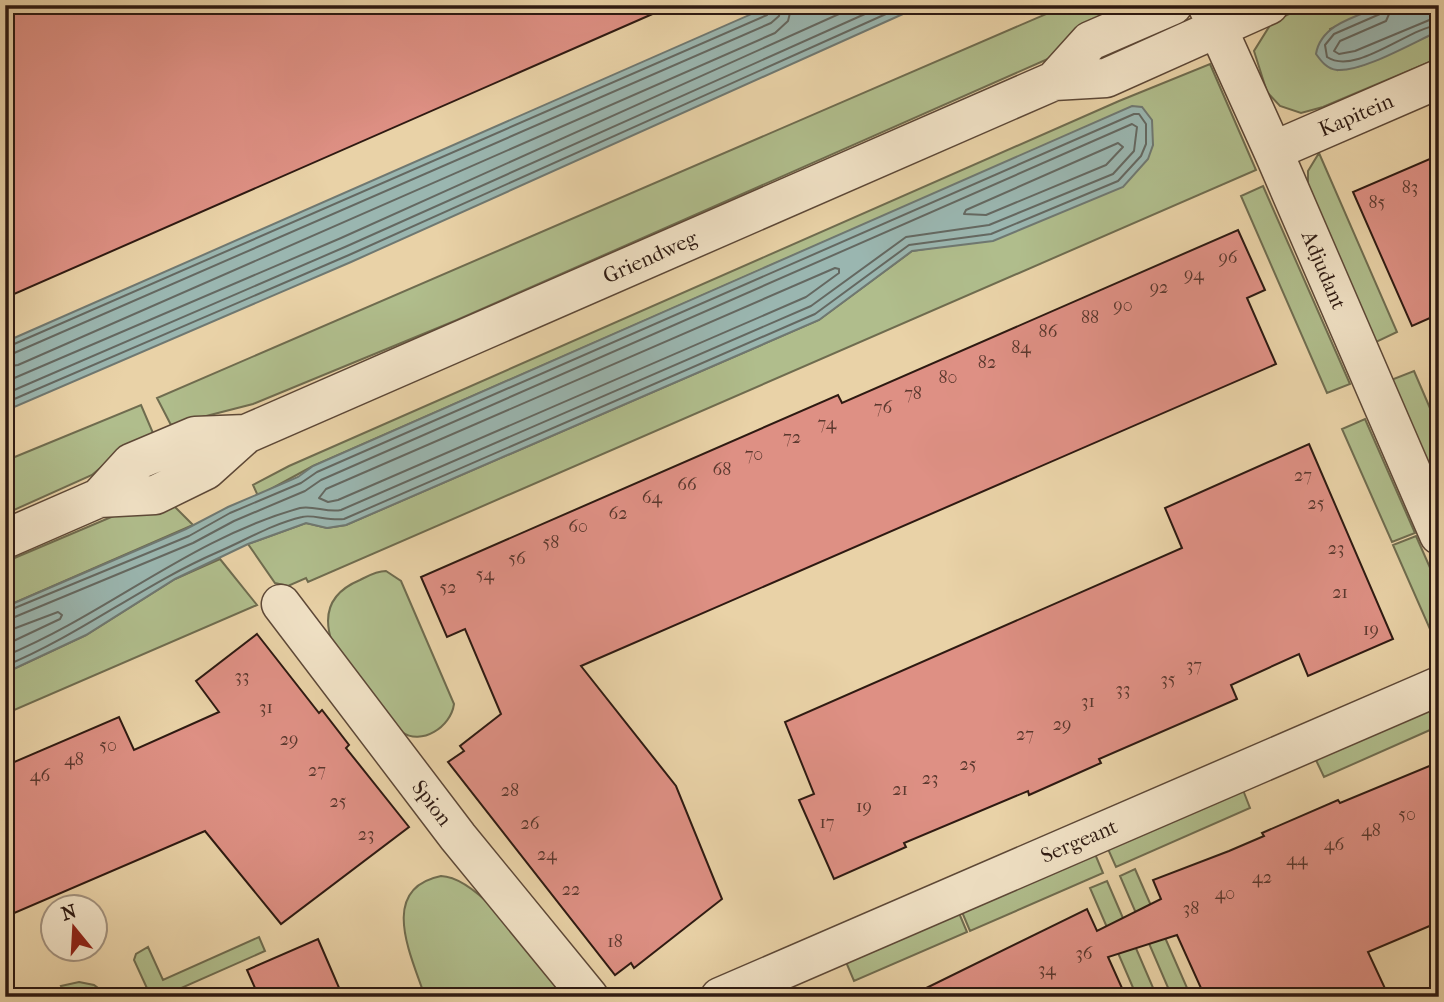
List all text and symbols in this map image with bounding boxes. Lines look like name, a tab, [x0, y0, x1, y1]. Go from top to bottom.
street label: Kapitein	[1315, 89, 1397, 141]
house number: 83	[1402, 177, 1418, 198]
house number: 85	[1369, 192, 1386, 213]
street label: Griendweg	[599, 225, 701, 288]
street label: Adjudant	[1296, 226, 1351, 313]
house number: 96	[1218, 247, 1238, 268]
house number: 94	[1184, 264, 1204, 285]
house number: 92	[1150, 277, 1168, 298]
house number: 90	[1113, 295, 1133, 316]
house number: 88	[1081, 307, 1099, 328]
house number: 86	[1039, 321, 1058, 342]
house number: 84	[1011, 337, 1031, 358]
house number: 82	[978, 352, 996, 373]
house number: 80	[939, 367, 957, 388]
house number: 78	[904, 383, 922, 404]
house number: 76	[874, 397, 892, 418]
house number: 74	[818, 413, 837, 434]
house number: 72	[783, 427, 801, 448]
house number: 70	[745, 444, 763, 465]
house number: 68	[713, 459, 731, 480]
house number: 27	[1294, 465, 1312, 486]
house number: 66	[677, 474, 697, 495]
house number: 64	[642, 487, 663, 508]
house number: 25	[1307, 493, 1325, 514]
house number: 62	[608, 503, 628, 524]
house number: 60	[568, 516, 588, 537]
house number: 58	[543, 532, 559, 553]
house number: 23	[1328, 538, 1344, 559]
house number: 56	[508, 548, 526, 569]
house number: 54	[476, 564, 495, 585]
house number: 52	[439, 577, 457, 598]
house number: 21	[1332, 582, 1348, 603]
house number: 19	[1363, 619, 1379, 640]
house number: 37	[1186, 655, 1202, 676]
house number: 33	[235, 666, 249, 687]
house number: 35	[1160, 669, 1176, 690]
house number: 33	[1116, 679, 1130, 700]
house number: 31	[1081, 691, 1095, 712]
house number: 31	[259, 697, 273, 718]
house number: 29	[1053, 714, 1071, 735]
house number: 27	[1016, 724, 1034, 745]
house number: 29	[280, 729, 298, 750]
house number: 50	[99, 735, 117, 756]
house number: 48	[64, 749, 84, 770]
house number: 25	[959, 754, 977, 775]
house number: 27	[308, 760, 326, 781]
house number: 46	[30, 765, 50, 786]
house number: 23	[922, 768, 938, 789]
street label: Spion	[407, 775, 457, 831]
house number: 21	[892, 779, 908, 800]
house number: 28	[501, 780, 519, 801]
house number: 25	[329, 791, 347, 812]
house number: 19	[856, 796, 872, 817]
house number: 50	[1398, 804, 1416, 825]
house number: 17	[819, 812, 835, 833]
house number: 26	[520, 813, 540, 834]
street label: Sergeant	[1037, 814, 1121, 868]
house number: 48	[1361, 820, 1381, 841]
house number: 23	[358, 824, 374, 845]
house number: 46	[1324, 834, 1344, 855]
house number: 24	[537, 844, 557, 865]
house number: 44	[1286, 849, 1308, 870]
house number: 42	[1252, 867, 1272, 888]
house number: 22	[562, 879, 580, 900]
house number: 40	[1215, 883, 1235, 904]
north arrow	[38, 894, 108, 964]
house number: 38	[1183, 898, 1199, 919]
text: N	[59, 900, 80, 925]
house number: 18	[607, 931, 623, 952]
house number: 36	[1075, 943, 1093, 964]
house number: 34	[1038, 959, 1056, 980]

